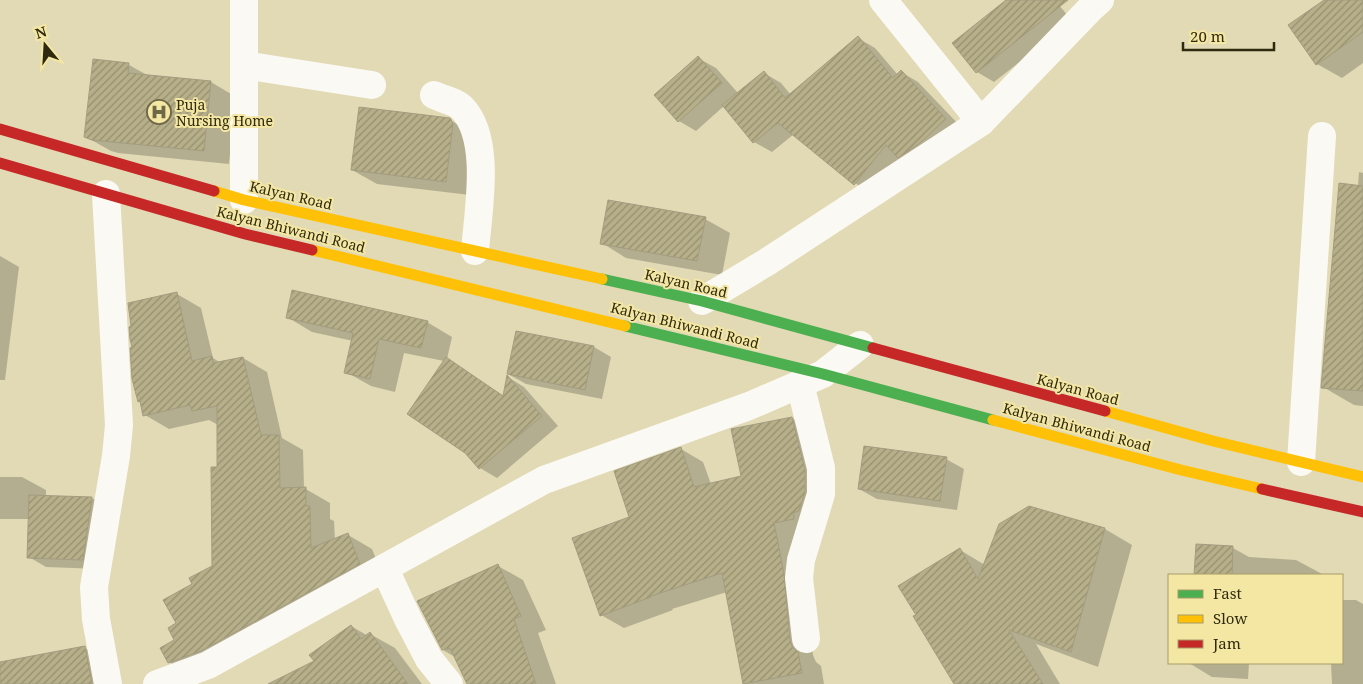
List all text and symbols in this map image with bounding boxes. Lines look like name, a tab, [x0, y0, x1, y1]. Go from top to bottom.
north arrow	[20, 20, 70, 70]
scale bar	[1183, 20, 1274, 52]
text: N	[33, 21, 49, 43]
text: 20 m	[1190, 26, 1225, 46]
place label: Puja Nursing Home	[176, 95, 273, 130]
hospital icon: Puja Nursing Home	[146, 99, 172, 125]
street label: Kalyan Road	[248, 176, 335, 214]
street label: Kalyan Bhiwandi Road	[215, 201, 368, 257]
street label: Kalyan Road	[643, 264, 730, 302]
street label: Kalyan Bhiwandi Road	[609, 297, 762, 353]
street label: Kalyan Road	[1035, 369, 1122, 409]
street label: Kalyan Bhiwandi Road	[1001, 398, 1153, 456]
legend	[1168, 574, 1343, 664]
text: Fast	[1213, 583, 1242, 603]
text: Slow	[1213, 608, 1247, 628]
text: Jam	[1212, 633, 1241, 653]

